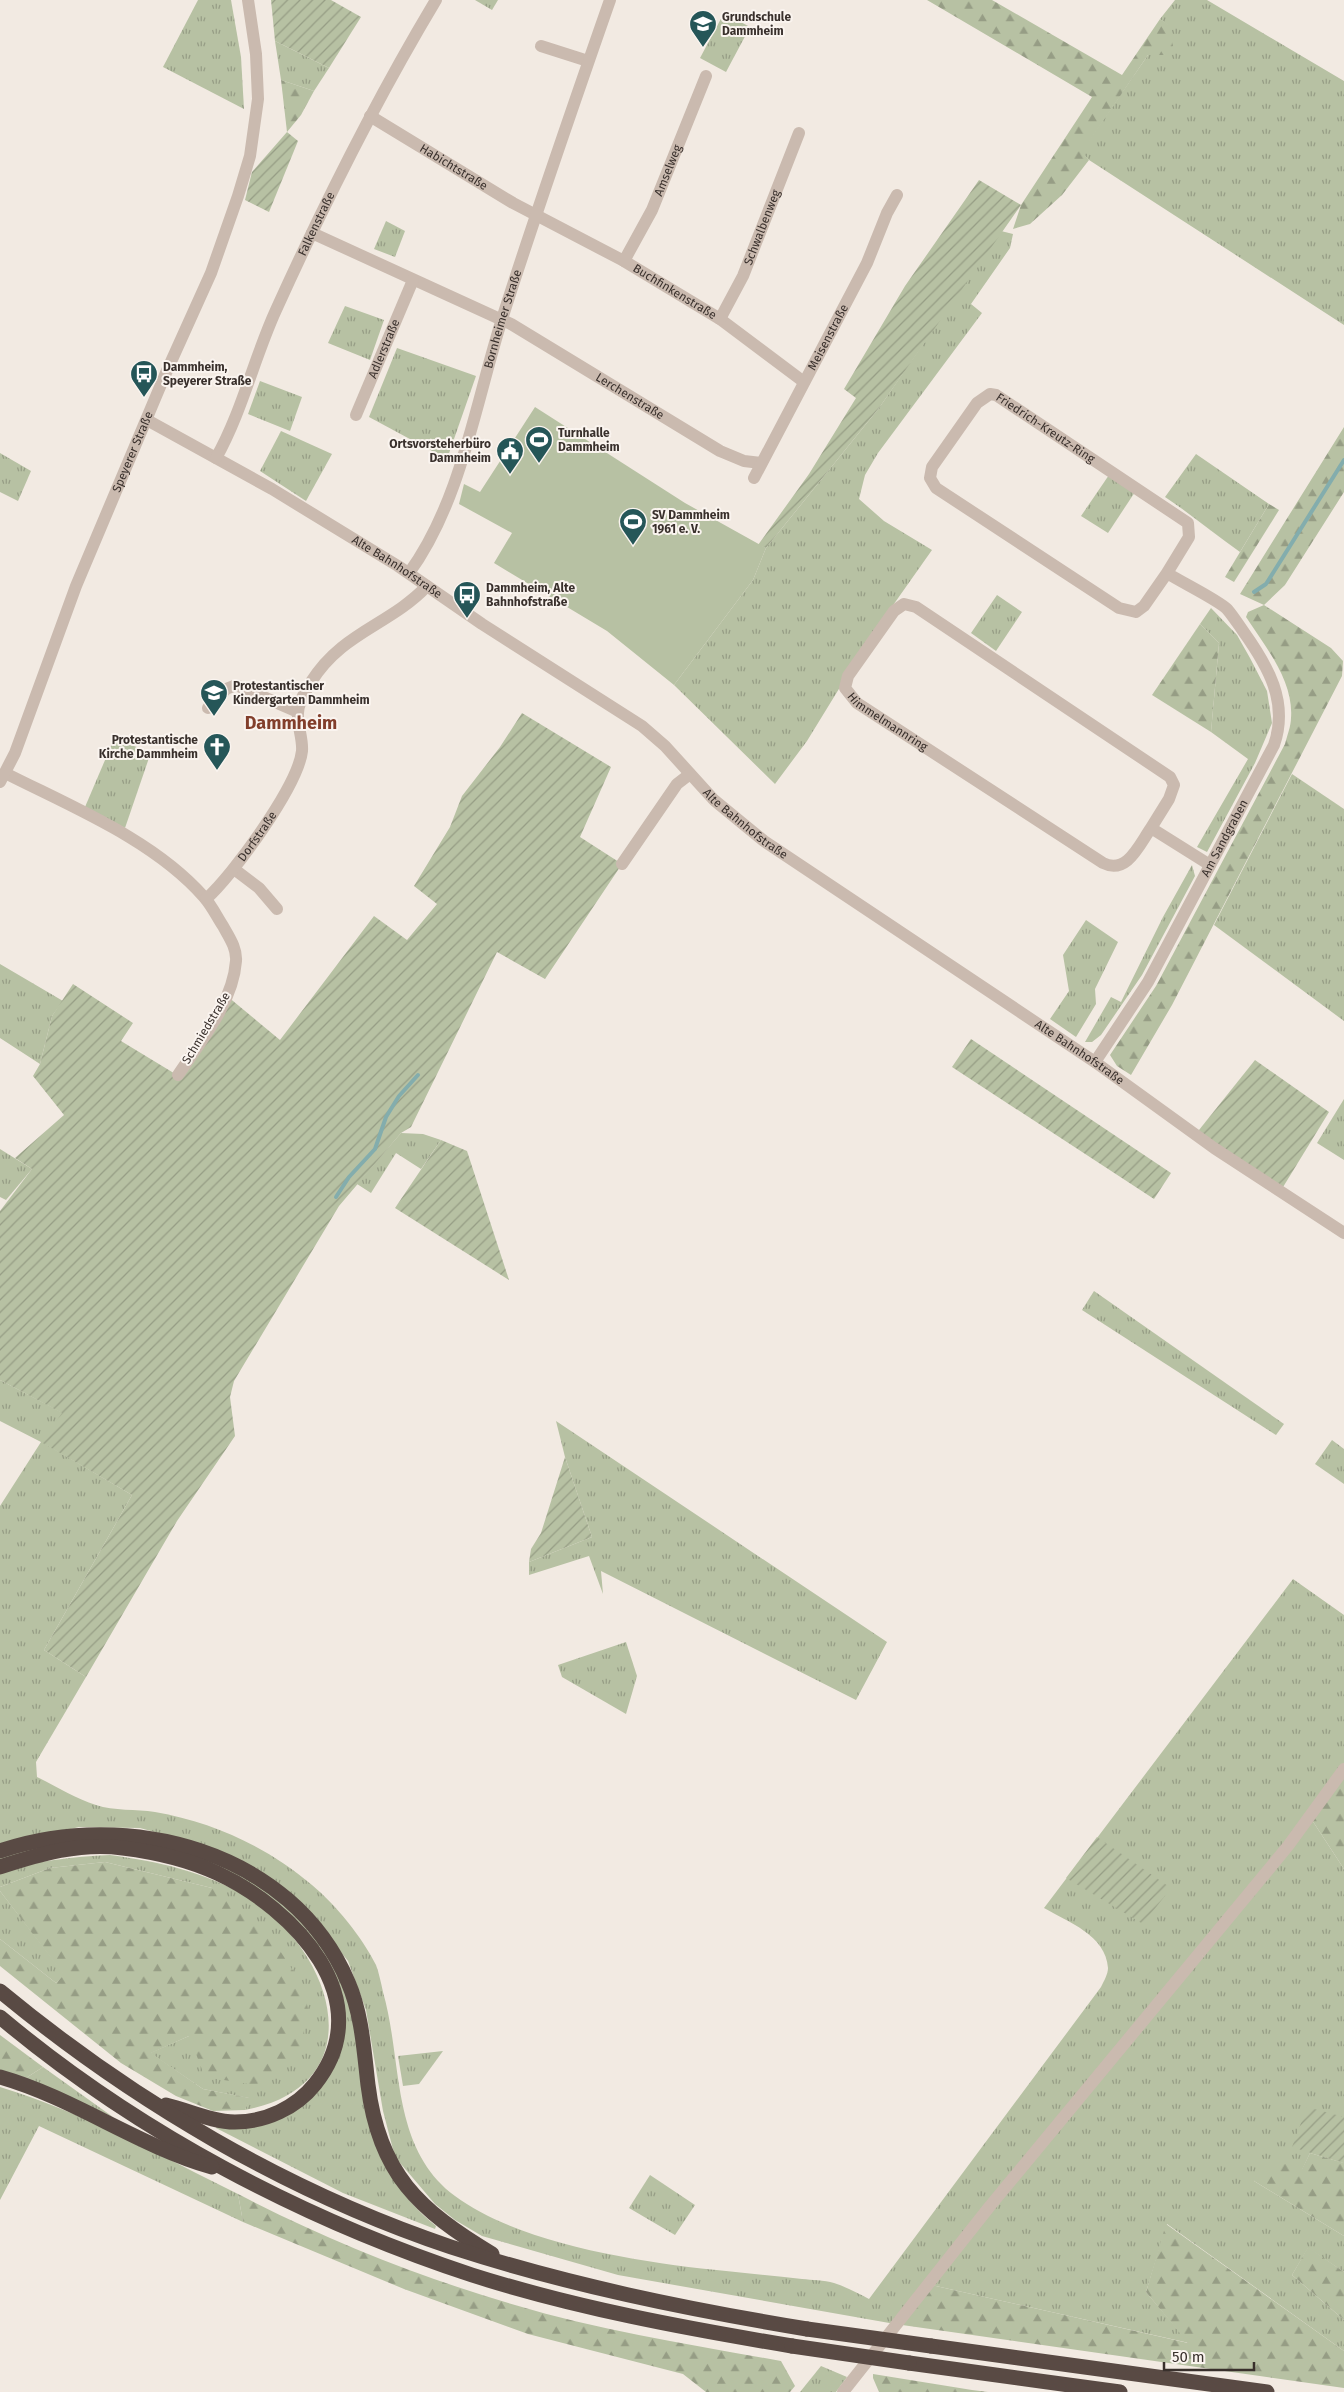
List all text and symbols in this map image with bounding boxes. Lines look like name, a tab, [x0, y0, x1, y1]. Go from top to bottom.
school or university icon: Grundschule Dammheim	[688, 9, 718, 48]
place label: Grundschule Dammheim	[722, 10, 791, 38]
street label: Habichtstraße	[417, 141, 490, 193]
street label: Amselweg	[651, 142, 685, 198]
street label: Schwalbenweg	[741, 187, 783, 267]
street label: Falkenstraße	[295, 190, 338, 258]
street label: Buchfinkenstraße	[631, 261, 719, 322]
street label: Bornheimer Straße	[481, 268, 524, 370]
street label: Meisenstraße	[805, 302, 851, 373]
street label: Adlerstraße	[365, 317, 403, 380]
bus stop icon: Dammheim, Speyerer Straße	[129, 359, 159, 398]
place label: Dammheim, Speyerer Straße	[163, 360, 252, 388]
street label: Lerchenstraße	[593, 370, 667, 422]
street label: Friedrich-Kreutz-Ring	[993, 390, 1098, 466]
street label: Speyerer Straße	[109, 409, 156, 494]
sports icon: Turnhalle Dammheim	[524, 425, 554, 464]
place label: Turnhalle Dammheim	[558, 426, 620, 454]
public building icon: Ortsvorsteherbüro Dammheim	[495, 436, 525, 475]
place label: Ortsvorsteherbüro Dammheim	[389, 437, 491, 465]
sports icon: SV Dammheim 1961 e. V.	[618, 507, 648, 546]
place label: SV Dammheim 1961 e. V.	[652, 508, 730, 536]
street label: Alte Bahnhofstraße	[349, 533, 445, 601]
bus stop icon: Dammheim, Alte Bahnhofstraße	[452, 580, 482, 619]
place label: Dammheim, Alte Bahnhofstraße	[486, 581, 575, 609]
school or university icon: Protestantischer Kindergarten Dammheim	[199, 678, 229, 717]
place label: Protestantischer Kindergarten Dammheim	[233, 679, 370, 707]
street label: Himmelmannring	[844, 690, 931, 754]
district label: Dammheim	[245, 712, 337, 734]
church icon: Protestantische Kirche Dammheim	[202, 732, 232, 771]
place label: Protestantische Kirche Dammheim	[99, 733, 198, 761]
street label: Alte Bahnhofstraße	[700, 786, 790, 862]
street label: Am Sandgraben	[1198, 797, 1251, 879]
street label: Dorfstraße	[235, 809, 279, 864]
street label: Schmiedstraße	[179, 990, 233, 1066]
street label: Alte Bahnhofstraße	[1032, 1017, 1127, 1088]
scale bar	[1164, 2340, 1254, 2372]
text: 50 m	[1172, 2348, 1205, 2366]

